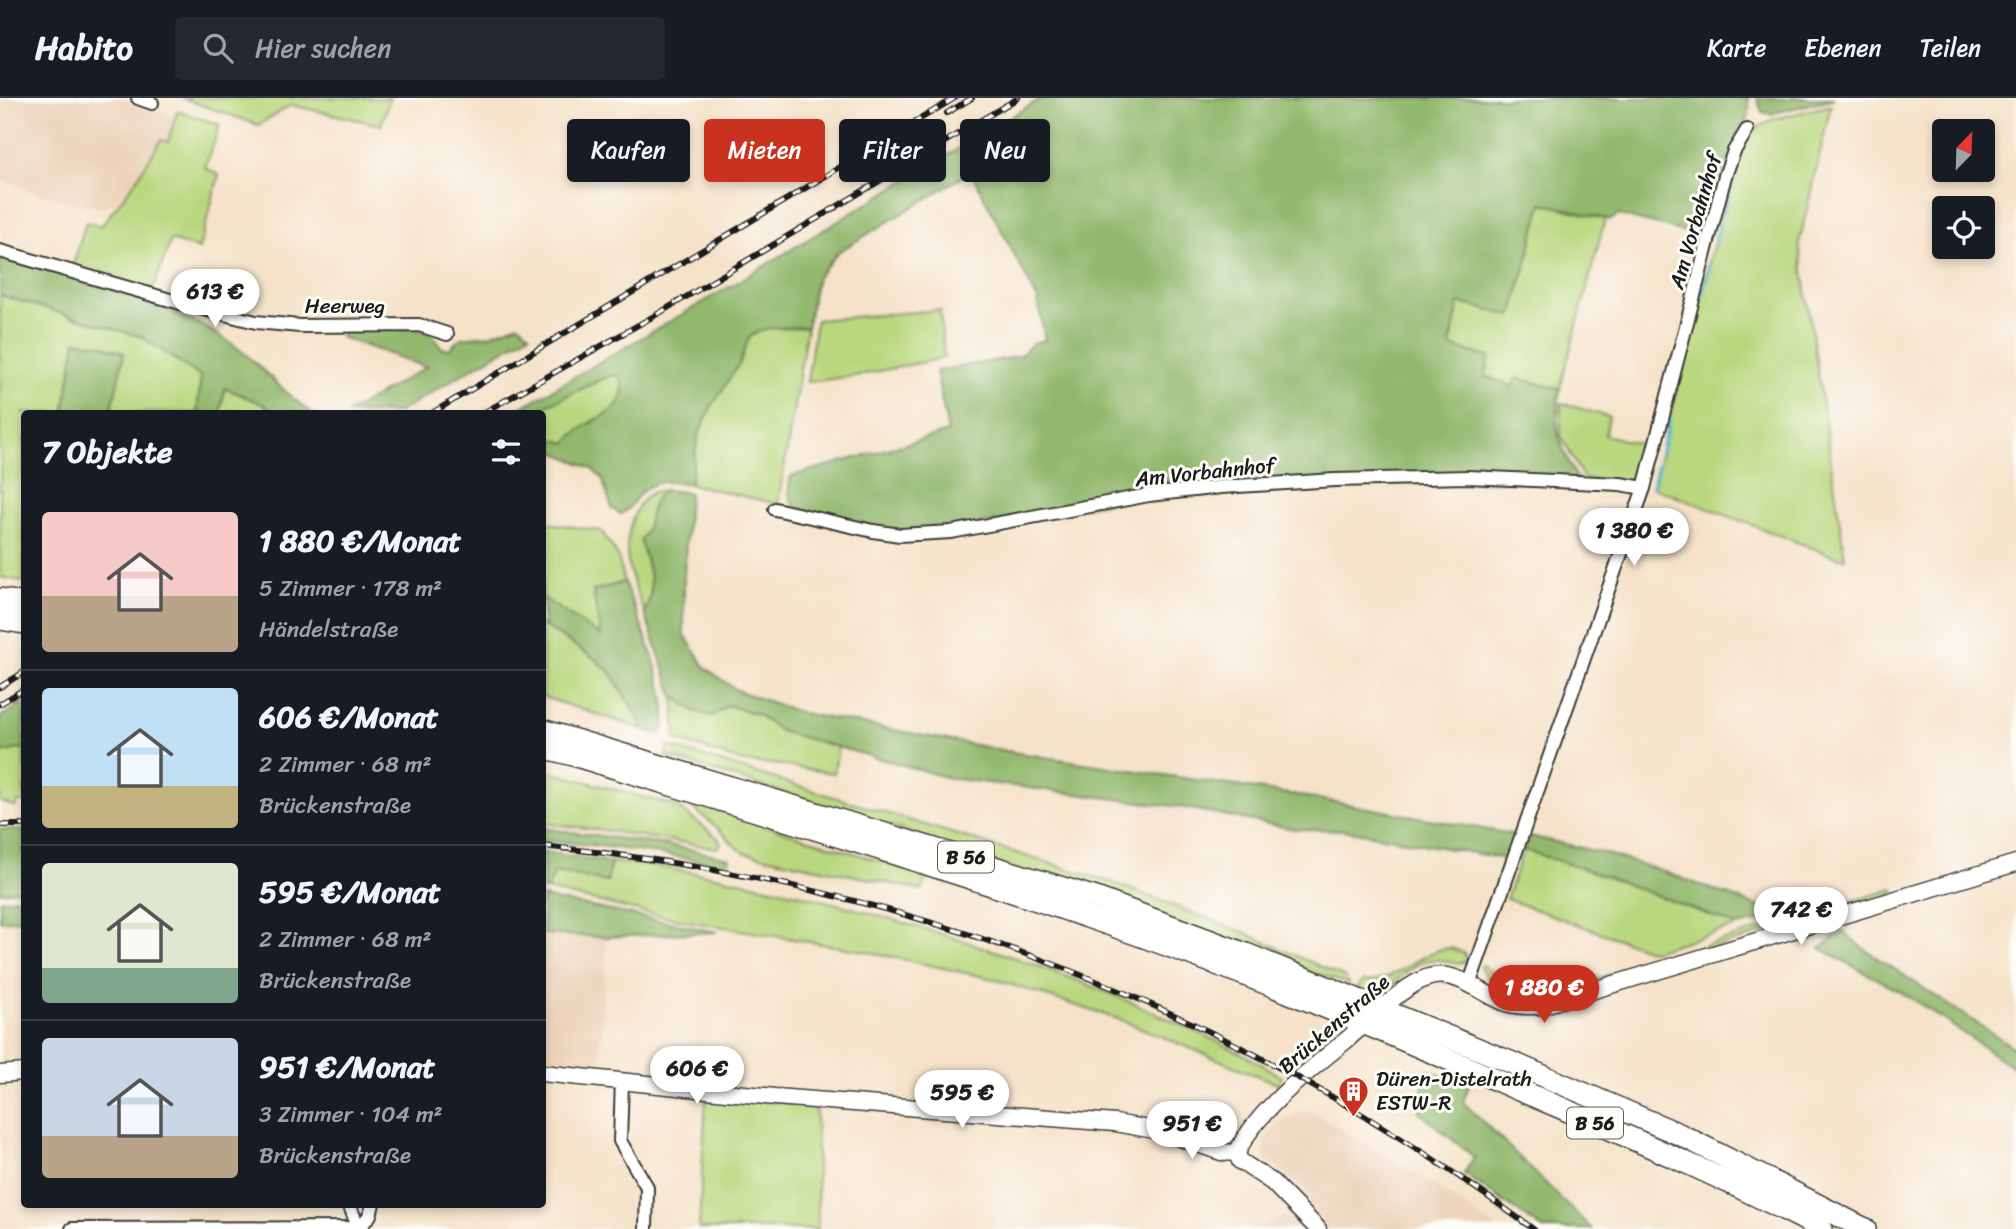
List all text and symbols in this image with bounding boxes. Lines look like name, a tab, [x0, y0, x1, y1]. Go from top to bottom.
search box	[175, 17, 665, 80]
text: Habito	[35, 19, 133, 77]
text: Hier suchen	[255, 25, 391, 71]
text: Karte	[1707, 27, 1766, 69]
text: Ebenen	[1804, 27, 1882, 69]
text: Teilen	[1920, 27, 1981, 69]
icon: search	[199, 29, 237, 67]
chip: Kaufen	[567, 119, 690, 182]
chip: Mieten	[704, 119, 825, 182]
chip: Filter	[839, 119, 946, 182]
chip: Neu	[960, 119, 1050, 182]
north arrow	[1932, 119, 1995, 182]
map controls	[1932, 119, 1995, 259]
street label: Am Vorbahnhof	[1657, 146, 1733, 295]
button: locate	[1932, 196, 1995, 259]
pin: 613 €	[166, 270, 264, 329]
text: 613 €	[187, 271, 243, 312]
street label: Heerweg	[305, 287, 385, 325]
text: 7 Objekte	[42, 425, 172, 479]
icon: filters	[487, 433, 525, 471]
street label: Am Vorbahnhof	[1132, 446, 1279, 498]
pin: 1 380 €	[1569, 508, 1699, 568]
text: 1 380 €	[1595, 510, 1673, 551]
text: 1 880 €/Monat	[259, 514, 461, 568]
icon: home	[98, 540, 182, 624]
text: 5 Zimmer · 178 m²	[259, 568, 442, 609]
text: Händelstraße	[259, 609, 398, 650]
text: 606 €/Monat	[259, 690, 439, 744]
icon: home	[98, 716, 182, 800]
text: 2 Zimmer · 68 m²	[259, 744, 431, 785]
text: Brückenstraße	[259, 785, 411, 826]
road number: B 56	[938, 842, 994, 872]
text: 595 €/Monat	[259, 865, 441, 919]
pin: 742 €	[1752, 888, 1850, 947]
text: 742 €	[1770, 889, 1832, 930]
icon: home	[98, 891, 182, 975]
text: 2 Zimmer · 68 m²	[259, 919, 431, 960]
text: Brückenstraße	[259, 960, 411, 1001]
street label: Brückenstraße	[1269, 964, 1399, 1084]
pin: 1 880 €	[1479, 965, 1609, 1025]
text: 1 880 €	[1504, 967, 1584, 1008]
text: 951 €/Monat	[259, 1040, 435, 1094]
pin: 606 €	[648, 1046, 746, 1106]
text: 606 €	[666, 1048, 728, 1089]
place label: Düren-Distelrath ESTW-R	[1376, 1060, 1532, 1122]
icon: home	[98, 1066, 182, 1150]
pin: 595 €	[913, 1070, 1011, 1130]
text: 595 €	[930, 1072, 994, 1113]
building icon: Düren-Distelrath ESTW-R	[1336, 1074, 1370, 1118]
text: 3 Zimmer · 104 m²	[259, 1094, 443, 1135]
pin: 951 €	[1143, 1102, 1241, 1161]
text: 951 €	[1162, 1103, 1222, 1144]
road number: B 56	[1567, 1107, 1623, 1138]
text: Brückenstraße	[259, 1135, 411, 1176]

